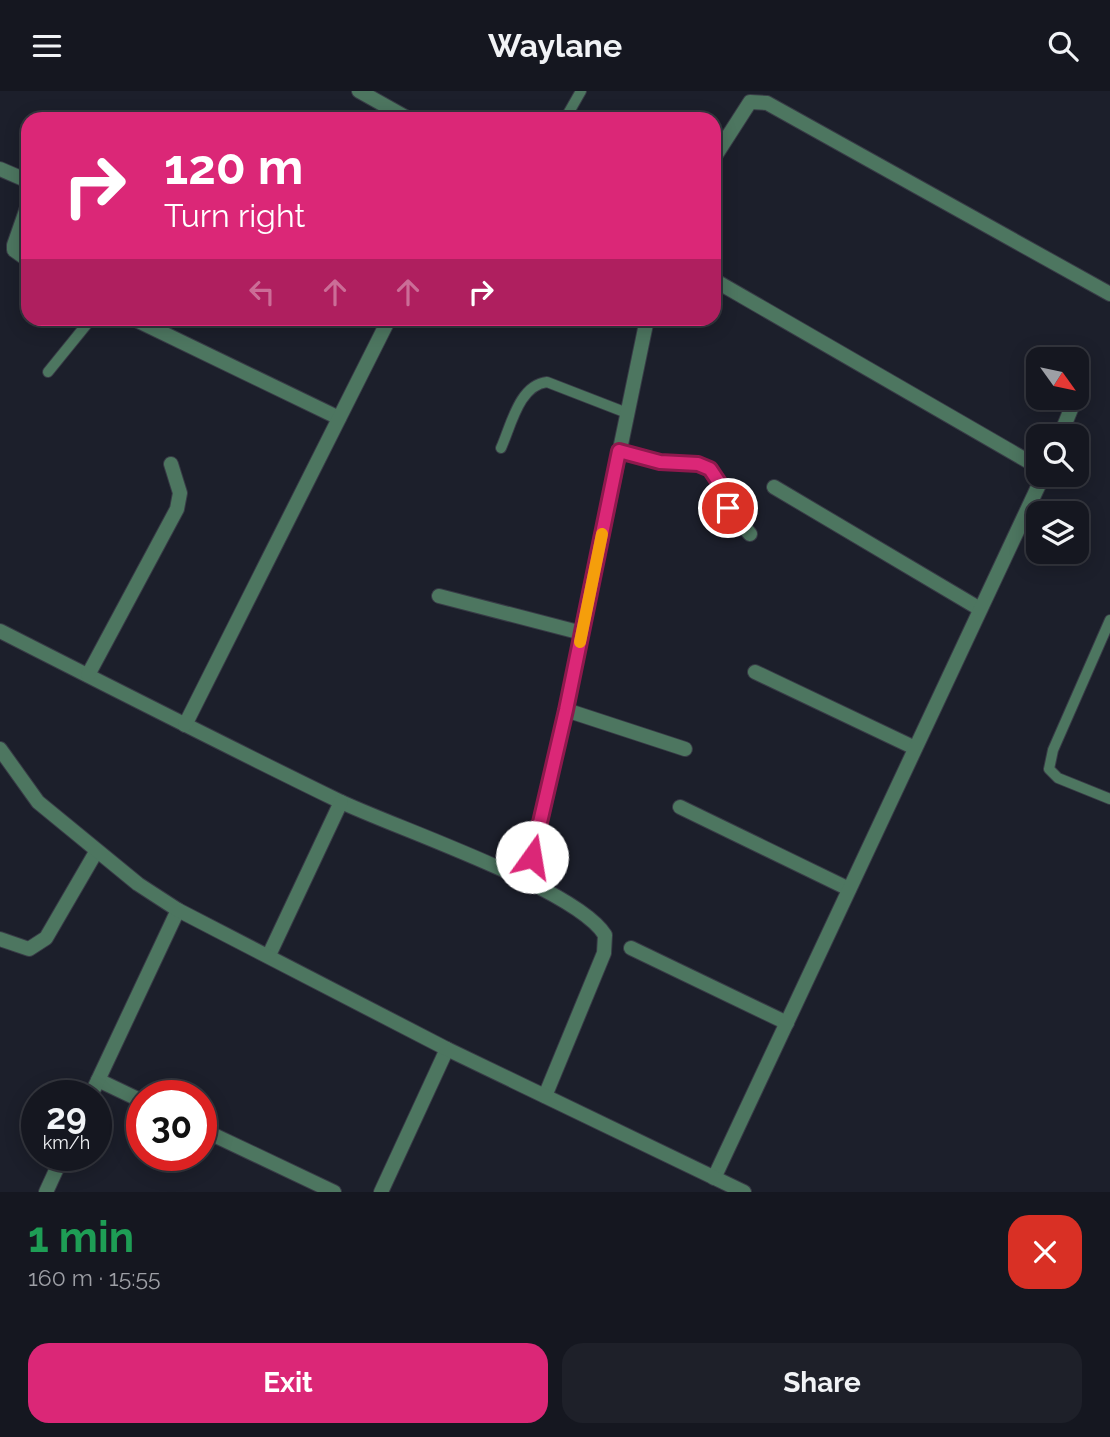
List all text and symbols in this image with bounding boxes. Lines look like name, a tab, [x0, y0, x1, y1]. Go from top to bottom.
icon: menu	[28, 27, 66, 65]
text: Waylane	[488, 27, 622, 64]
icon: search	[1044, 27, 1082, 65]
text: 120 m	[164, 138, 303, 195]
icon: right	[49, 140, 140, 231]
text: Turn right	[164, 197, 305, 234]
icon: left	[243, 273, 281, 311]
icon: ahead	[316, 273, 354, 311]
icon: ahead	[389, 273, 427, 311]
icon: right	[462, 273, 500, 311]
north arrow	[1026, 347, 1088, 409]
map controls	[1026, 347, 1089, 564]
button: search	[1026, 424, 1089, 487]
pin	[698, 478, 758, 538]
icon: arrive	[709, 489, 747, 527]
button: layers	[1026, 501, 1089, 564]
position arrow	[495, 820, 569, 894]
speed limit sign: 30	[126, 1080, 217, 1171]
text: 29	[46, 1096, 87, 1137]
text: km/h	[43, 1132, 90, 1153]
text: 1 min	[28, 1213, 134, 1262]
button: close	[1008, 1215, 1082, 1289]
text: 160 m · 15:55	[28, 1264, 161, 1291]
button: Exit	[28, 1343, 548, 1423]
button: Share	[562, 1343, 1082, 1423]

